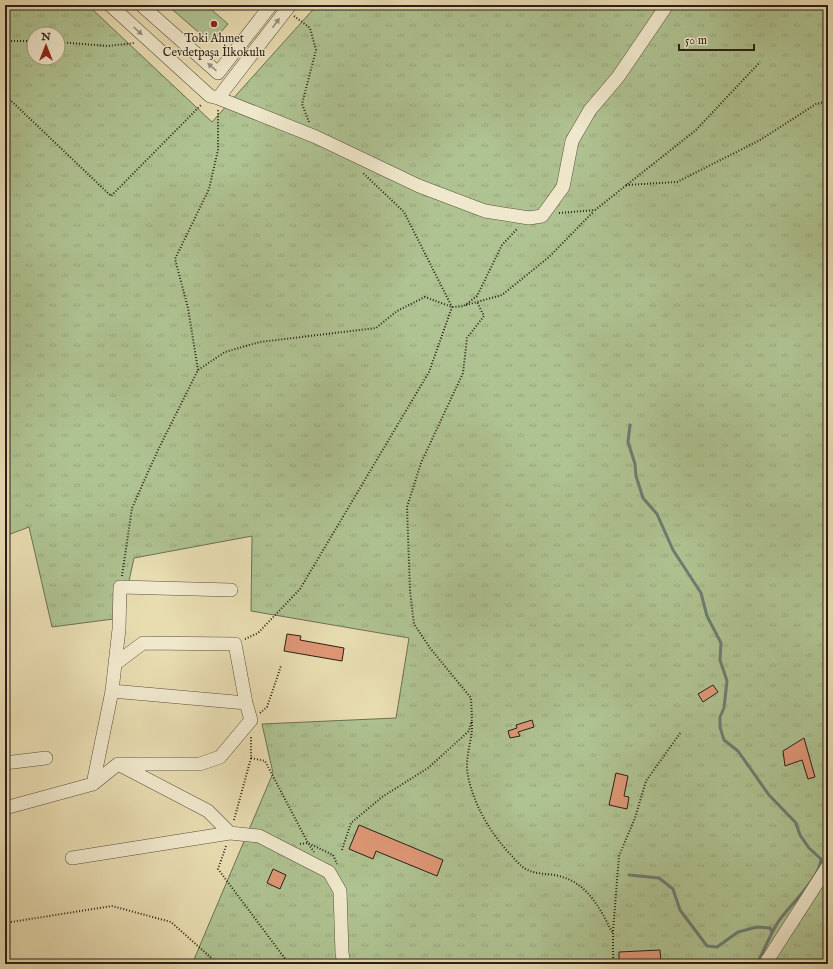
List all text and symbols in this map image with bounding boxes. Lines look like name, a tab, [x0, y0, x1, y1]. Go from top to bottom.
one-way arrow	[272, 17, 280, 28]
marker: Toki Ahmet Cevdetpaşa İlkokulu	[209, 19, 219, 29]
north arrow	[26, 26, 66, 66]
scale bar	[679, 26, 754, 52]
one-way arrow	[133, 27, 144, 36]
text: N	[40, 30, 51, 44]
place label: Toki Ahmet Cevdetpaşa İlkokulu	[163, 31, 265, 61]
text: 50 m	[685, 33, 707, 48]
one-way arrow	[206, 63, 217, 72]

